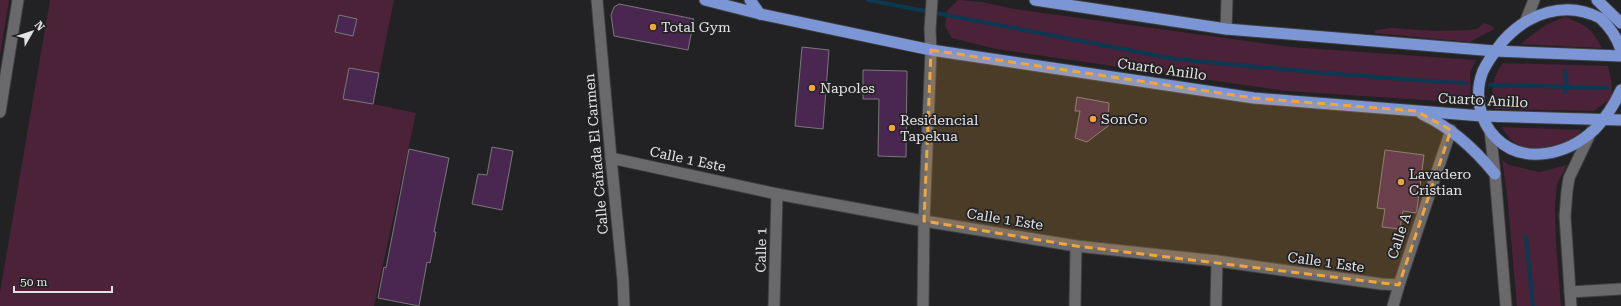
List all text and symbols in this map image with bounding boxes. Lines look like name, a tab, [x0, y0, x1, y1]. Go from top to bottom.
north arrow	[12, 12, 52, 52]
text: N	[32, 19, 47, 34]
place label: Total Gym	[661, 19, 731, 35]
marker: Total Gym	[648, 22, 658, 32]
street label: Cuarto Anillo	[1116, 55, 1208, 83]
street label: Calle Cañada El Carmen	[581, 73, 611, 235]
place label: Napoles	[820, 80, 875, 96]
marker: Napoles	[807, 83, 817, 93]
street label: Cuarto Anillo	[1438, 90, 1528, 110]
place label: SonGo	[1101, 111, 1147, 127]
place label: Residencial Tapekua	[900, 112, 979, 144]
marker: SonGo	[1088, 114, 1098, 124]
marker: Residencial Tapekua	[887, 123, 897, 133]
street label: Calle 1 Este	[648, 143, 728, 175]
place label: Lavadero Cristian	[1409, 166, 1471, 198]
marker: Lavadero Cristian	[1396, 177, 1406, 187]
street label: Calle 1 Este	[966, 205, 1045, 233]
street label: Calle A	[1384, 211, 1414, 261]
street label: Calle 1	[753, 227, 769, 273]
street label: Calle 1 Este	[1287, 249, 1366, 275]
scale bar	[14, 268, 112, 294]
text: 50 m	[20, 275, 47, 289]

